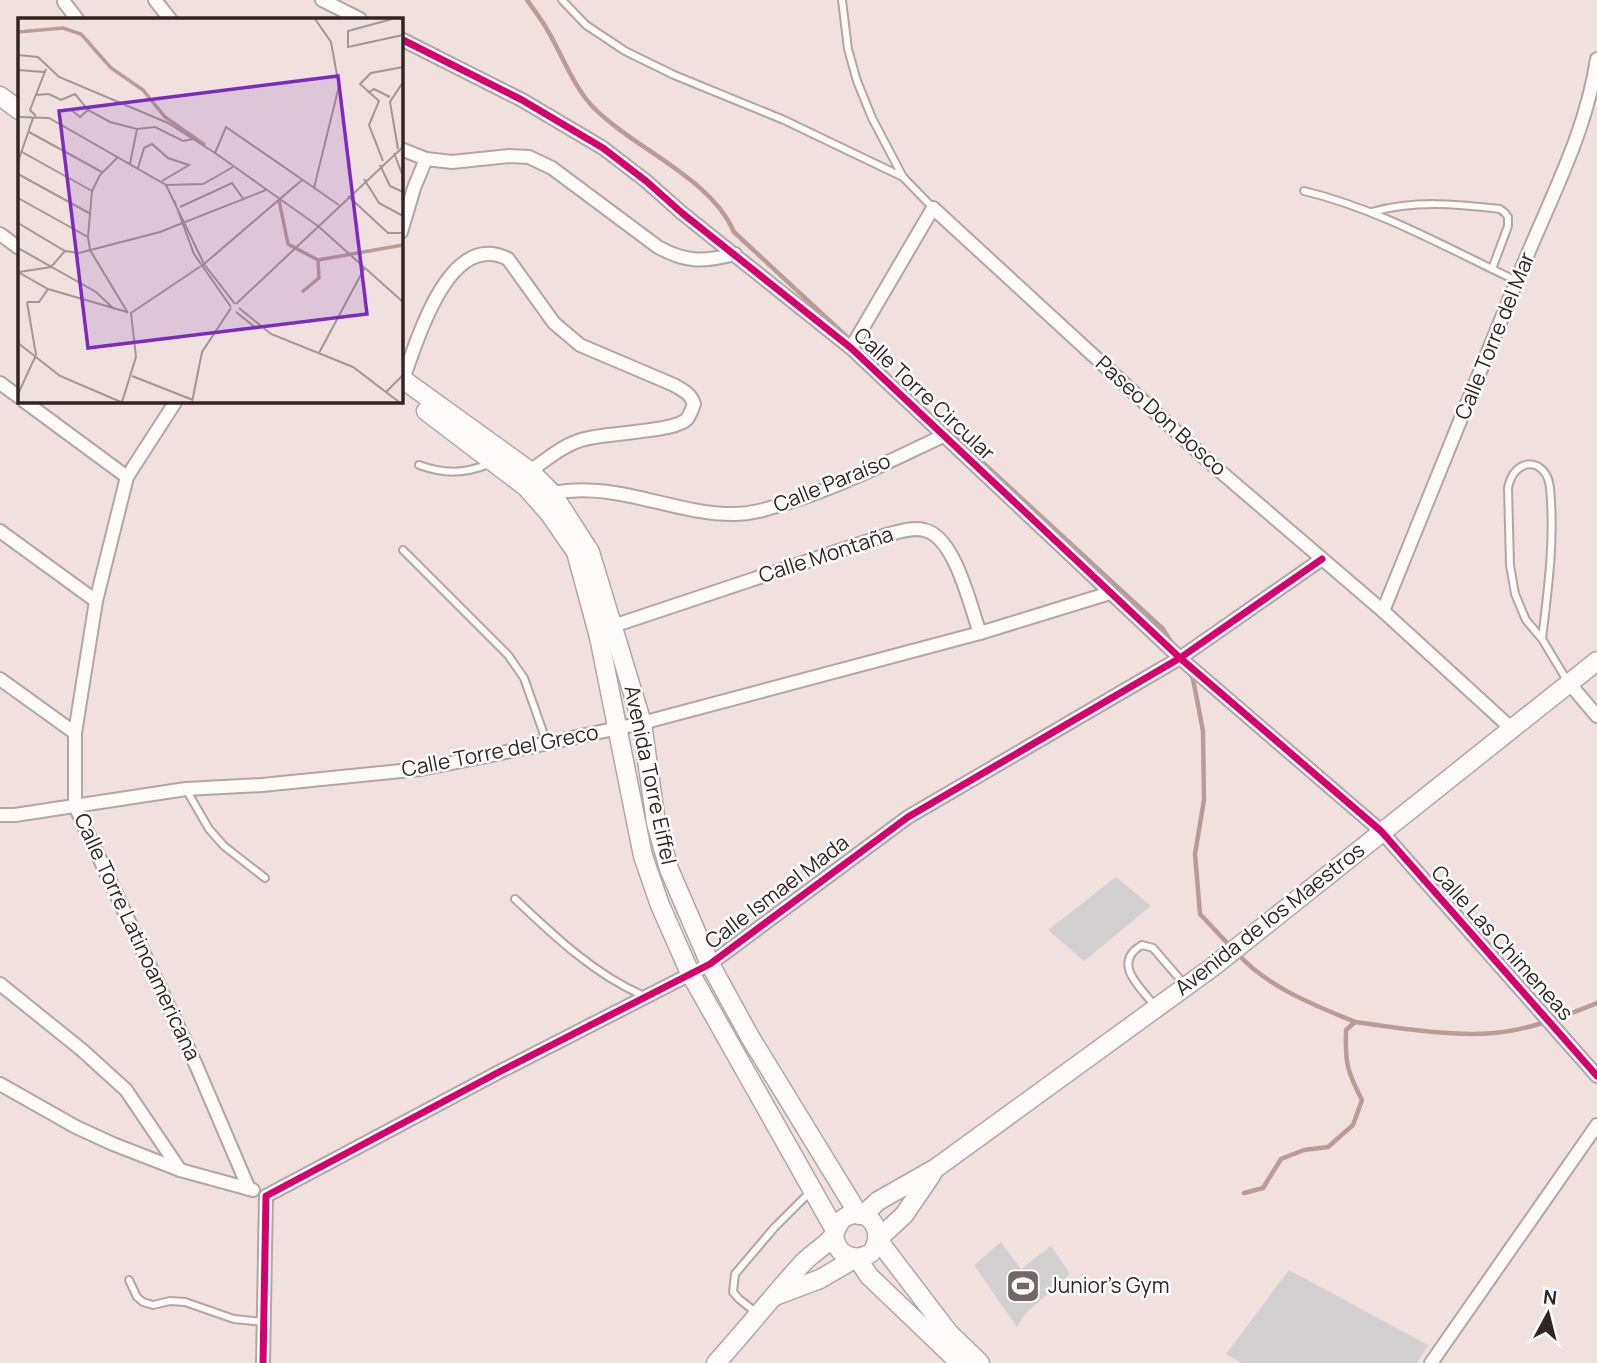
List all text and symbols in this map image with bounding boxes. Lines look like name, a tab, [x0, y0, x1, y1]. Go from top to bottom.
inset map	[18, 18, 402, 402]
street label: Calle Torre del Mar	[1448, 247, 1541, 424]
street label: Calle Torre Circular	[848, 321, 1002, 466]
street label: Paseo Don Bosco	[1090, 349, 1233, 482]
street label: Calle Paraíso	[769, 446, 894, 518]
street label: Calle Montaña	[755, 519, 896, 589]
street label: Avenida Torre Eiffel	[618, 683, 684, 867]
street label: Calle Torre del Greco	[399, 717, 600, 783]
street label: Calle Torre Latinoamericana	[68, 808, 208, 1065]
street label: Calle Ismael Mada	[699, 828, 854, 954]
street label: Avenida de los Maestros	[1169, 835, 1370, 1001]
street label: Calle Las Chimeneas	[1425, 859, 1580, 1026]
sports icon: Junior's Gym	[1004, 1267, 1042, 1305]
place label: Junior's Gym	[1048, 1271, 1169, 1299]
north arrow	[1513, 1279, 1583, 1349]
text: N	[1542, 1283, 1558, 1311]

